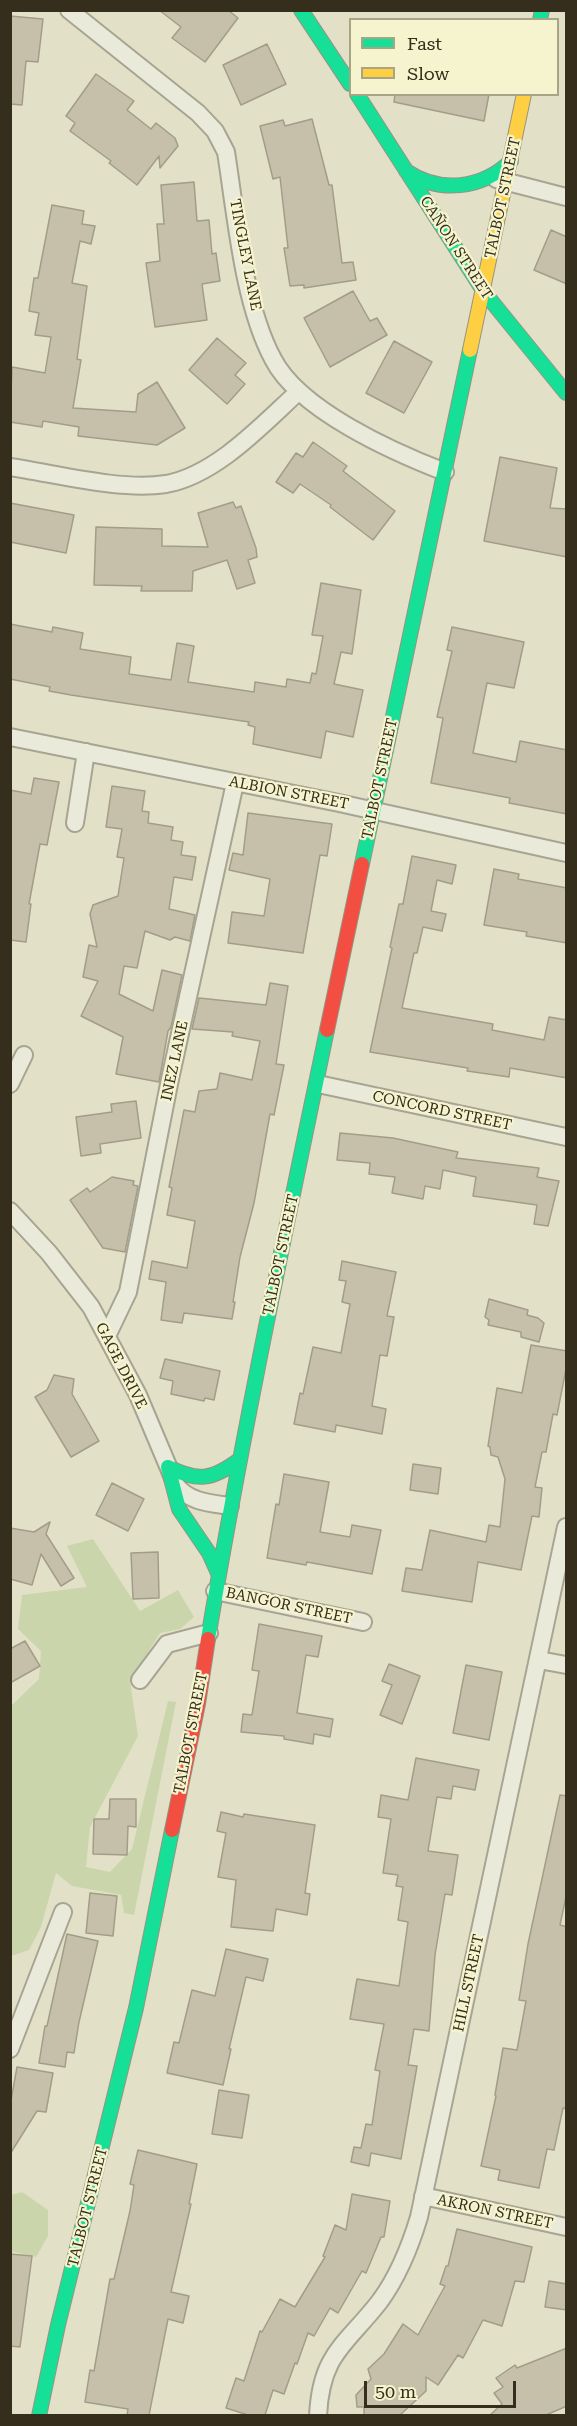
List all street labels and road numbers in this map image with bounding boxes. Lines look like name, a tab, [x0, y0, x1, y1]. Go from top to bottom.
street label: TALBOT STREET	[481, 136, 525, 260]
street label: CAÑON STREET	[416, 193, 496, 303]
street label: TINGLEY LANE	[225, 198, 265, 312]
street label: TALBOT STREET	[358, 717, 402, 841]
street label: ALBION STREET	[227, 773, 351, 813]
street label: INEZ LANE	[158, 1019, 192, 1103]
street label: CONCORD STREET	[371, 1087, 513, 1135]
street label: TALBOT STREET	[259, 1193, 303, 1317]
street label: GAGE DRIVE	[91, 1320, 151, 1412]
street label: BANGOR STREET	[224, 1584, 354, 1628]
street label: TALBOT STREET	[170, 1671, 212, 1795]
street label: HILL STREET	[450, 1933, 488, 2033]
street label: TALBOT STREET	[64, 2145, 112, 2269]
street label: AKRON STREET	[435, 2191, 555, 2233]

